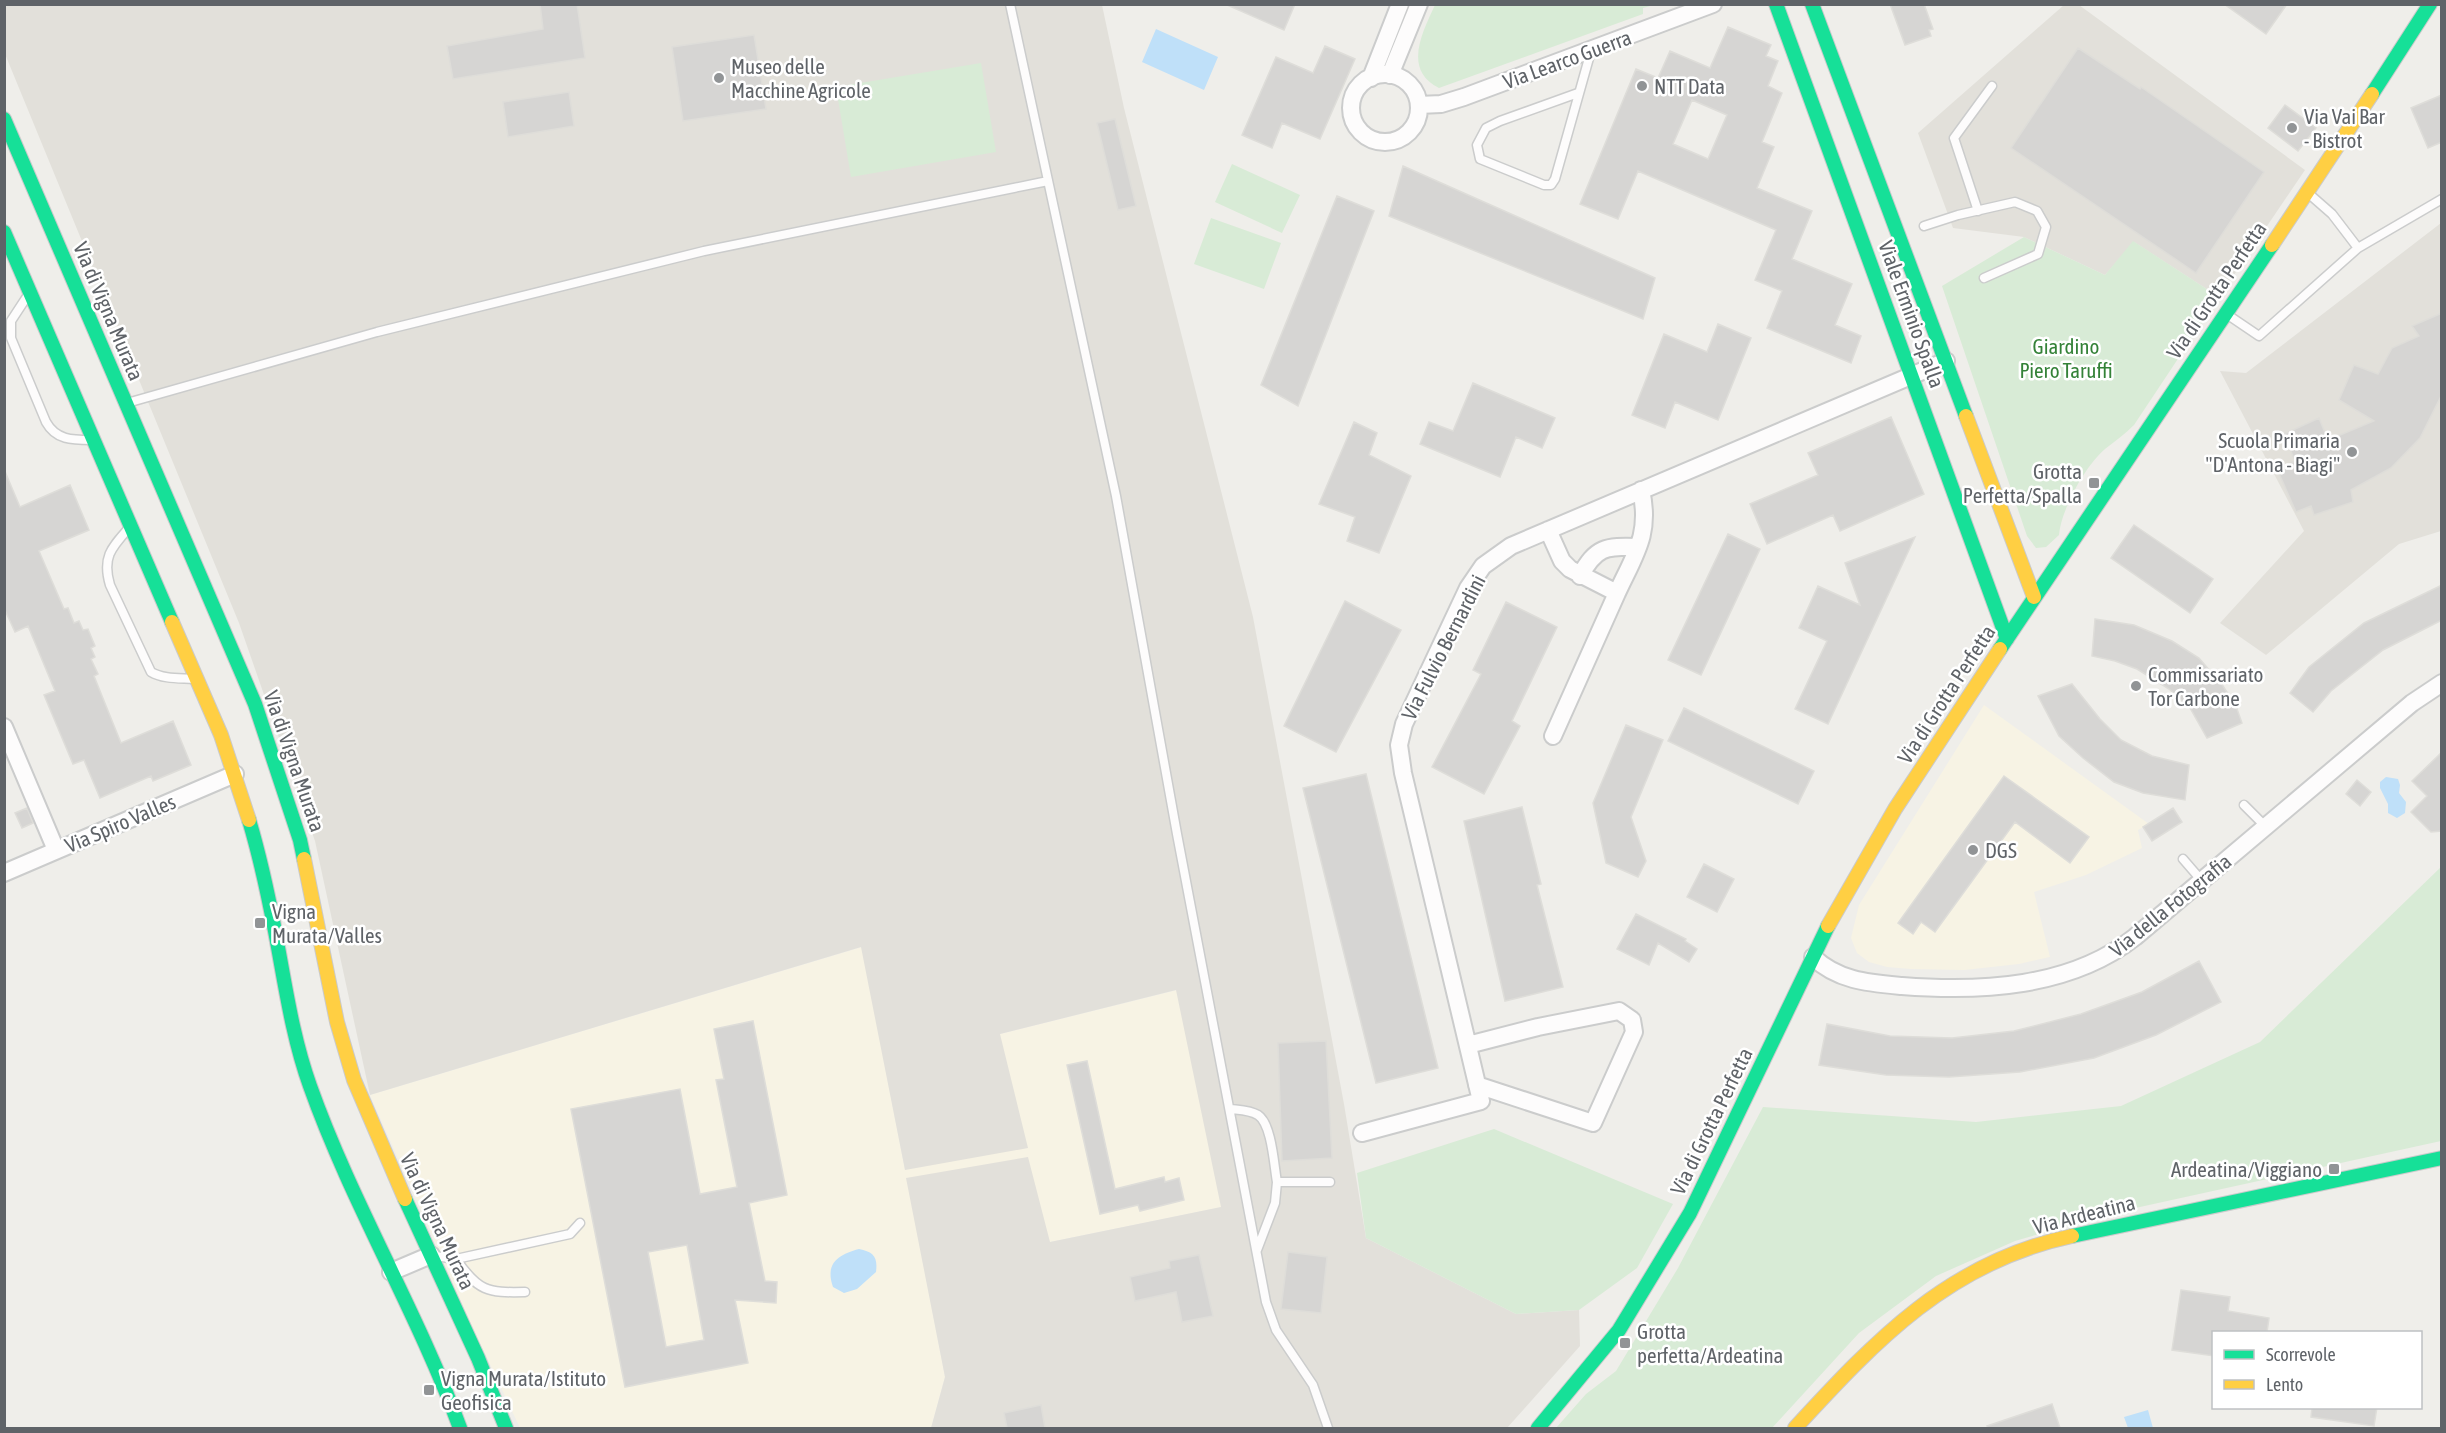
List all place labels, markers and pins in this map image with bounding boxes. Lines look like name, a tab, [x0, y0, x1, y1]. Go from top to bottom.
place label: Museo delle Macchine Agricole	[731, 54, 871, 102]
marker: Museo delle Macchine Agricole	[712, 71, 726, 85]
place label: NTT Data	[1654, 74, 1725, 98]
marker: NTT Data	[1635, 79, 1649, 93]
place label: Via Vai Bar - Bistrot	[2304, 104, 2386, 152]
marker: Via Vai Bar - Bistrot	[2285, 121, 2299, 135]
place label: Scuola Primaria "D'Antona - Biagi"	[2206, 428, 2340, 476]
marker: Scuola Primaria "D'Antona - Biagi"	[2345, 445, 2359, 459]
place label: Grotta Perfetta/Spalla	[1963, 459, 2082, 507]
marker: Grotta Perfetta/Spalla	[2087, 476, 2101, 490]
place label: Commissariato Tor Carbone	[2148, 662, 2263, 710]
marker: Commissariato Tor Carbone	[2129, 679, 2143, 693]
place label: DGS	[1985, 838, 2017, 862]
marker: DGS	[1966, 843, 1980, 857]
place label: Vigna Murata/Valles	[272, 899, 382, 947]
marker: Vigna Murata/Valles	[253, 916, 267, 930]
place label: Ardeatina/Viggiano	[2171, 1157, 2322, 1181]
marker: Ardeatina/Viggiano	[2327, 1162, 2341, 1176]
place label: Grotta perfetta/Ardeatina	[1637, 1319, 1783, 1367]
marker: Grotta perfetta/Ardeatina	[1618, 1336, 1632, 1350]
place label: Vigna Murata/Istituto Geofisica	[441, 1366, 606, 1414]
marker: Vigna Murata/Istituto Geofisica	[422, 1383, 436, 1397]

